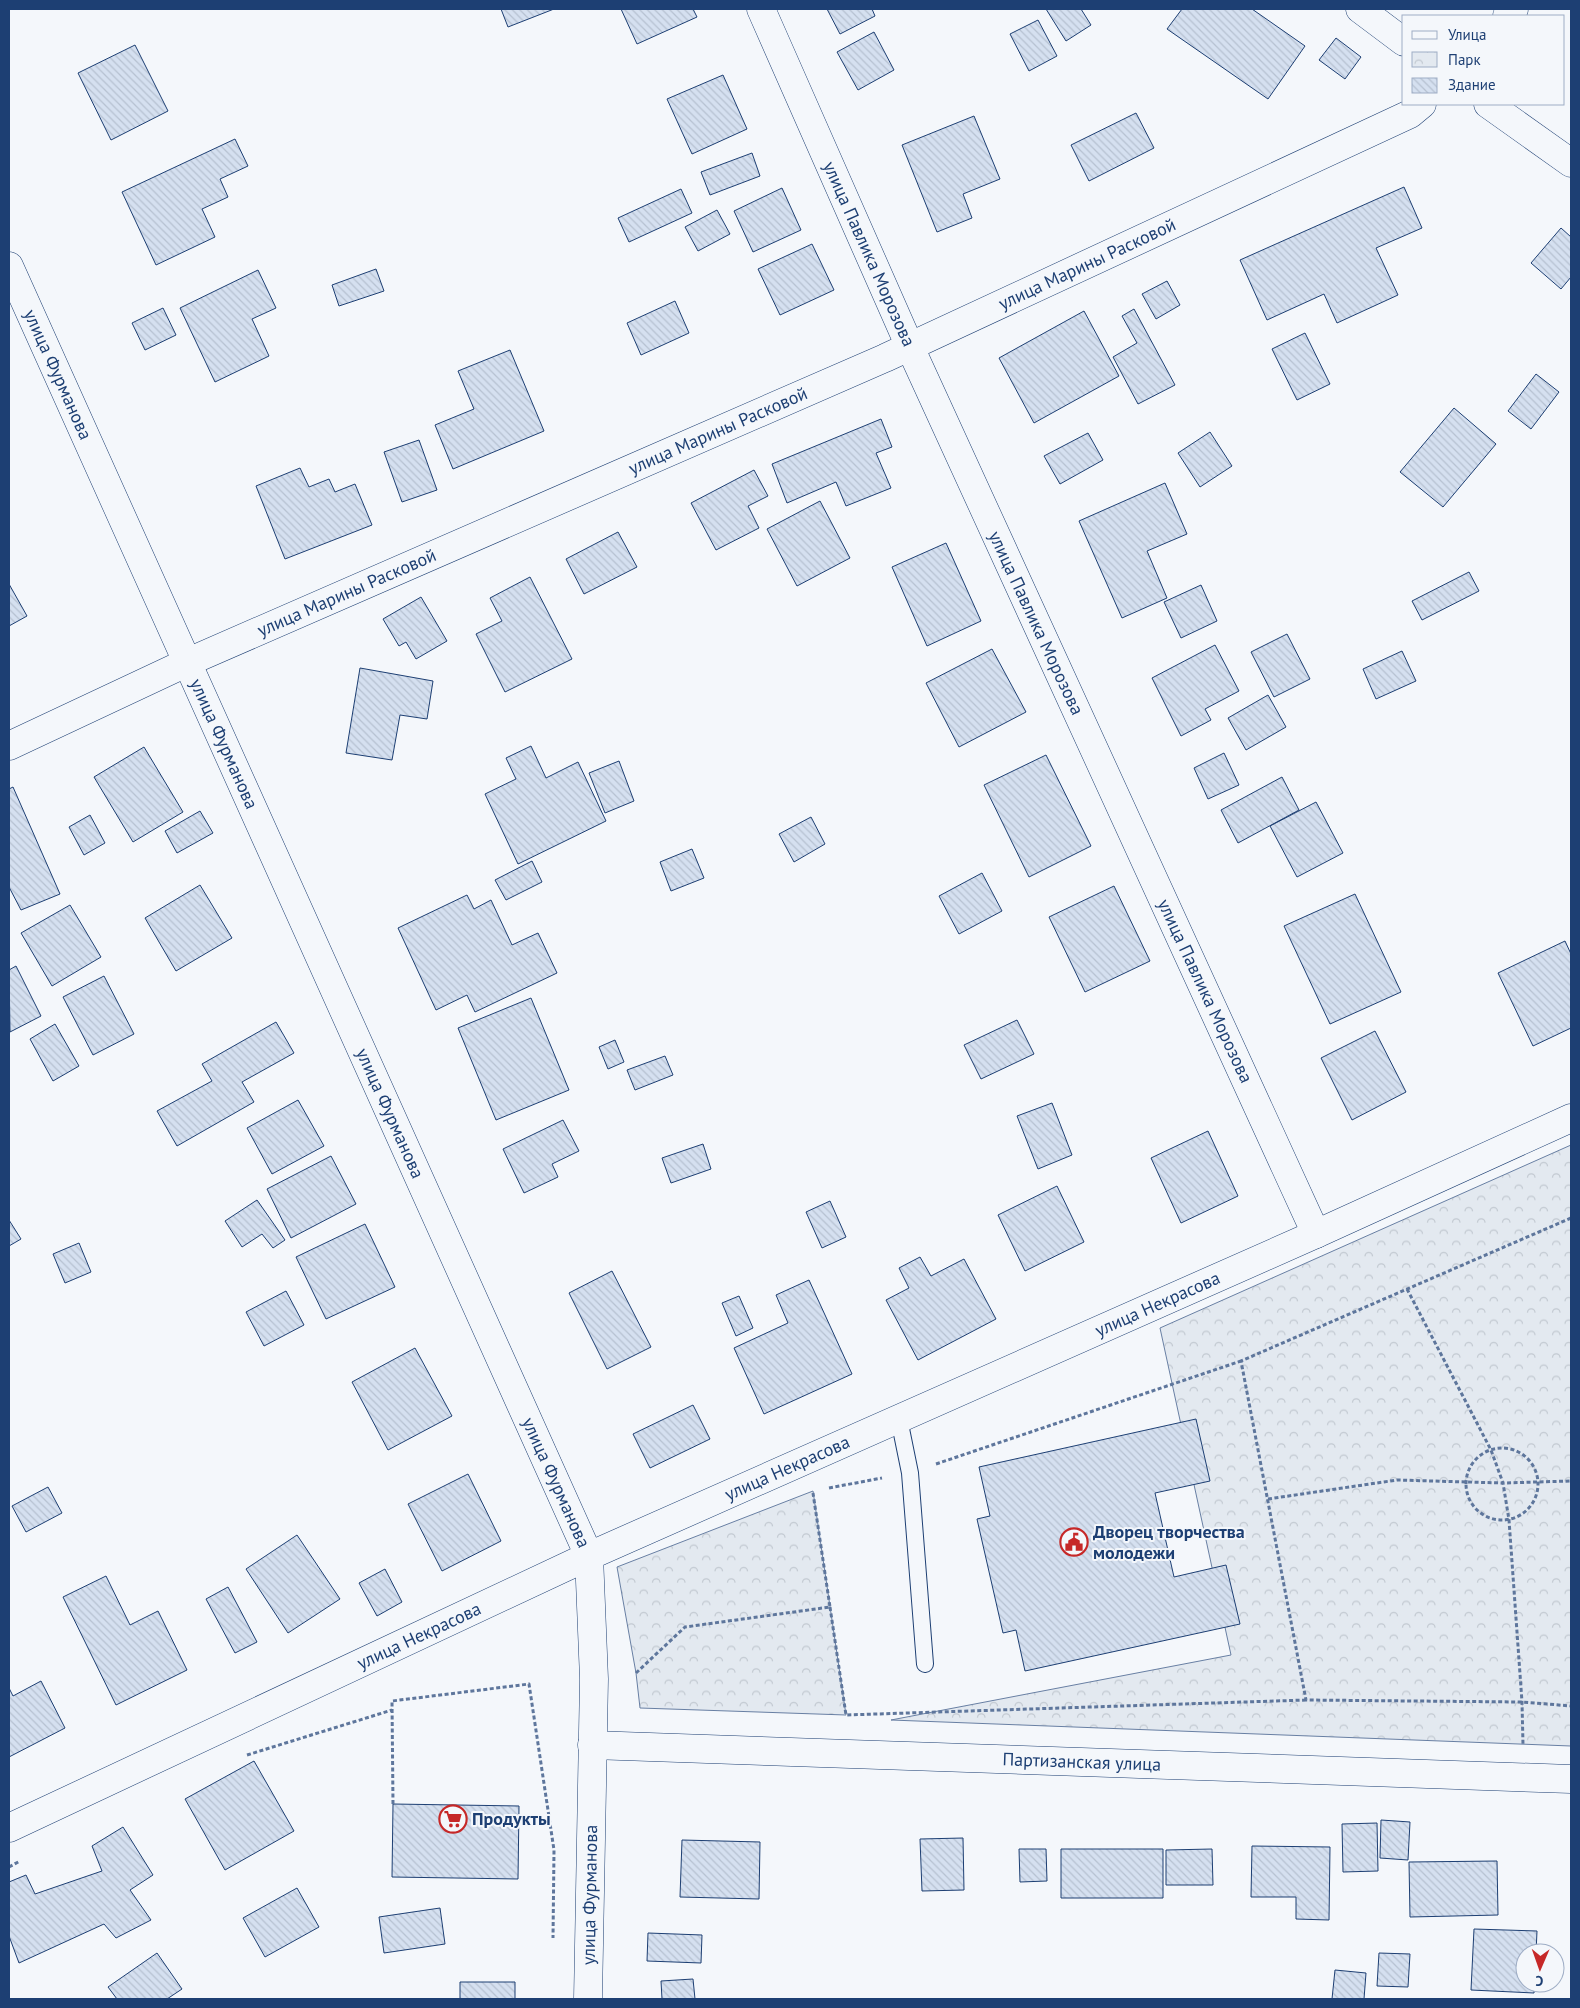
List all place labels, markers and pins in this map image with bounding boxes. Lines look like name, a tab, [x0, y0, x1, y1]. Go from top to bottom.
place label: Дворец творчества молодежи	[1093, 1520, 1245, 1564]
public building icon: Дворец творчества молодежи	[1059, 1527, 1089, 1557]
supermarket icon: Продукты	[438, 1804, 468, 1834]
place label: Продукты	[472, 1807, 551, 1830]

